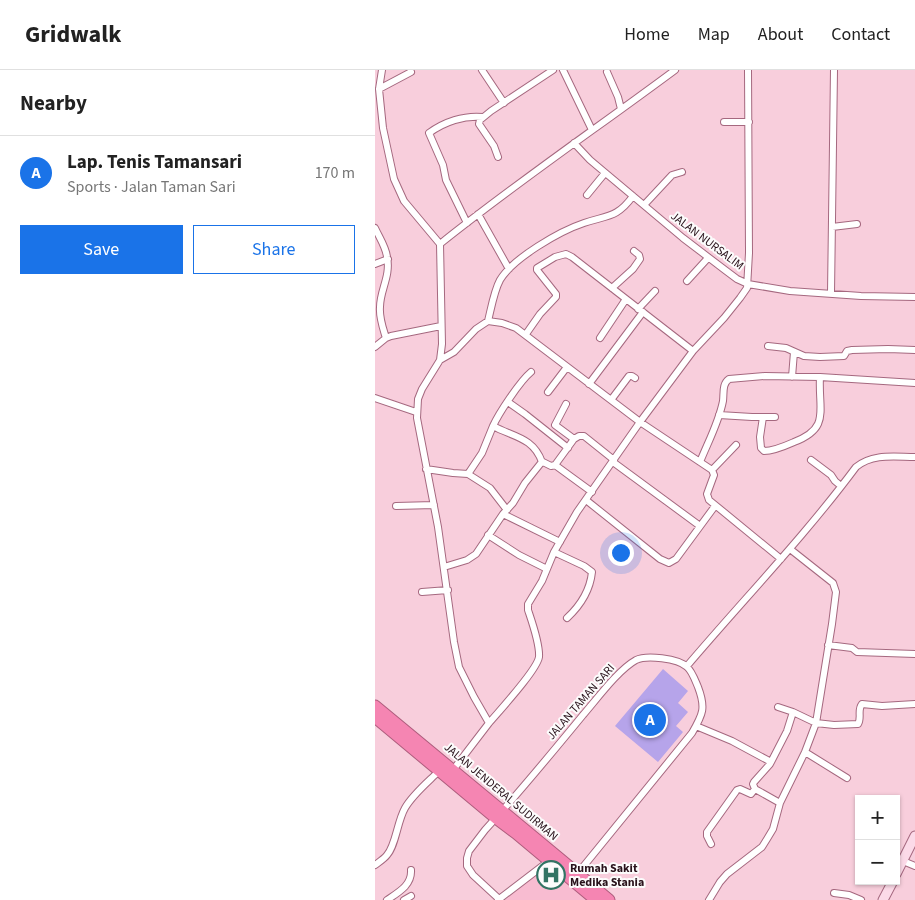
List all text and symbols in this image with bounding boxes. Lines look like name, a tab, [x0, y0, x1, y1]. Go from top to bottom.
text: Gridwalk	[25, 17, 121, 52]
text: Home	[624, 22, 670, 47]
text: Map	[698, 22, 730, 47]
text: About	[758, 22, 803, 47]
text: Contact	[831, 22, 890, 47]
text: Nearby	[20, 88, 87, 118]
text: Lap. Tenis Tamansari	[67, 149, 242, 176]
text: A	[31, 162, 41, 184]
text: 170 m	[315, 162, 355, 184]
text: Sports · Jalan Taman Sari	[67, 176, 236, 198]
street label: JALAN NURSALIM	[667, 208, 747, 274]
button: Save	[20, 225, 183, 274]
button: Share	[193, 225, 355, 274]
your location	[608, 540, 634, 566]
street label: JALAN TAMAN SARI	[543, 660, 619, 744]
pin: A	[634, 701, 666, 739]
street label: JALAN JENDERAL SUDIRMAN	[440, 739, 562, 845]
map controls	[855, 795, 900, 885]
button: +	[855, 795, 900, 840]
button: −	[855, 840, 900, 885]
hospital icon: Rumah Sakit Medika Stania	[536, 860, 566, 890]
place label: Rumah Sakit Medika Stania	[570, 860, 644, 891]

